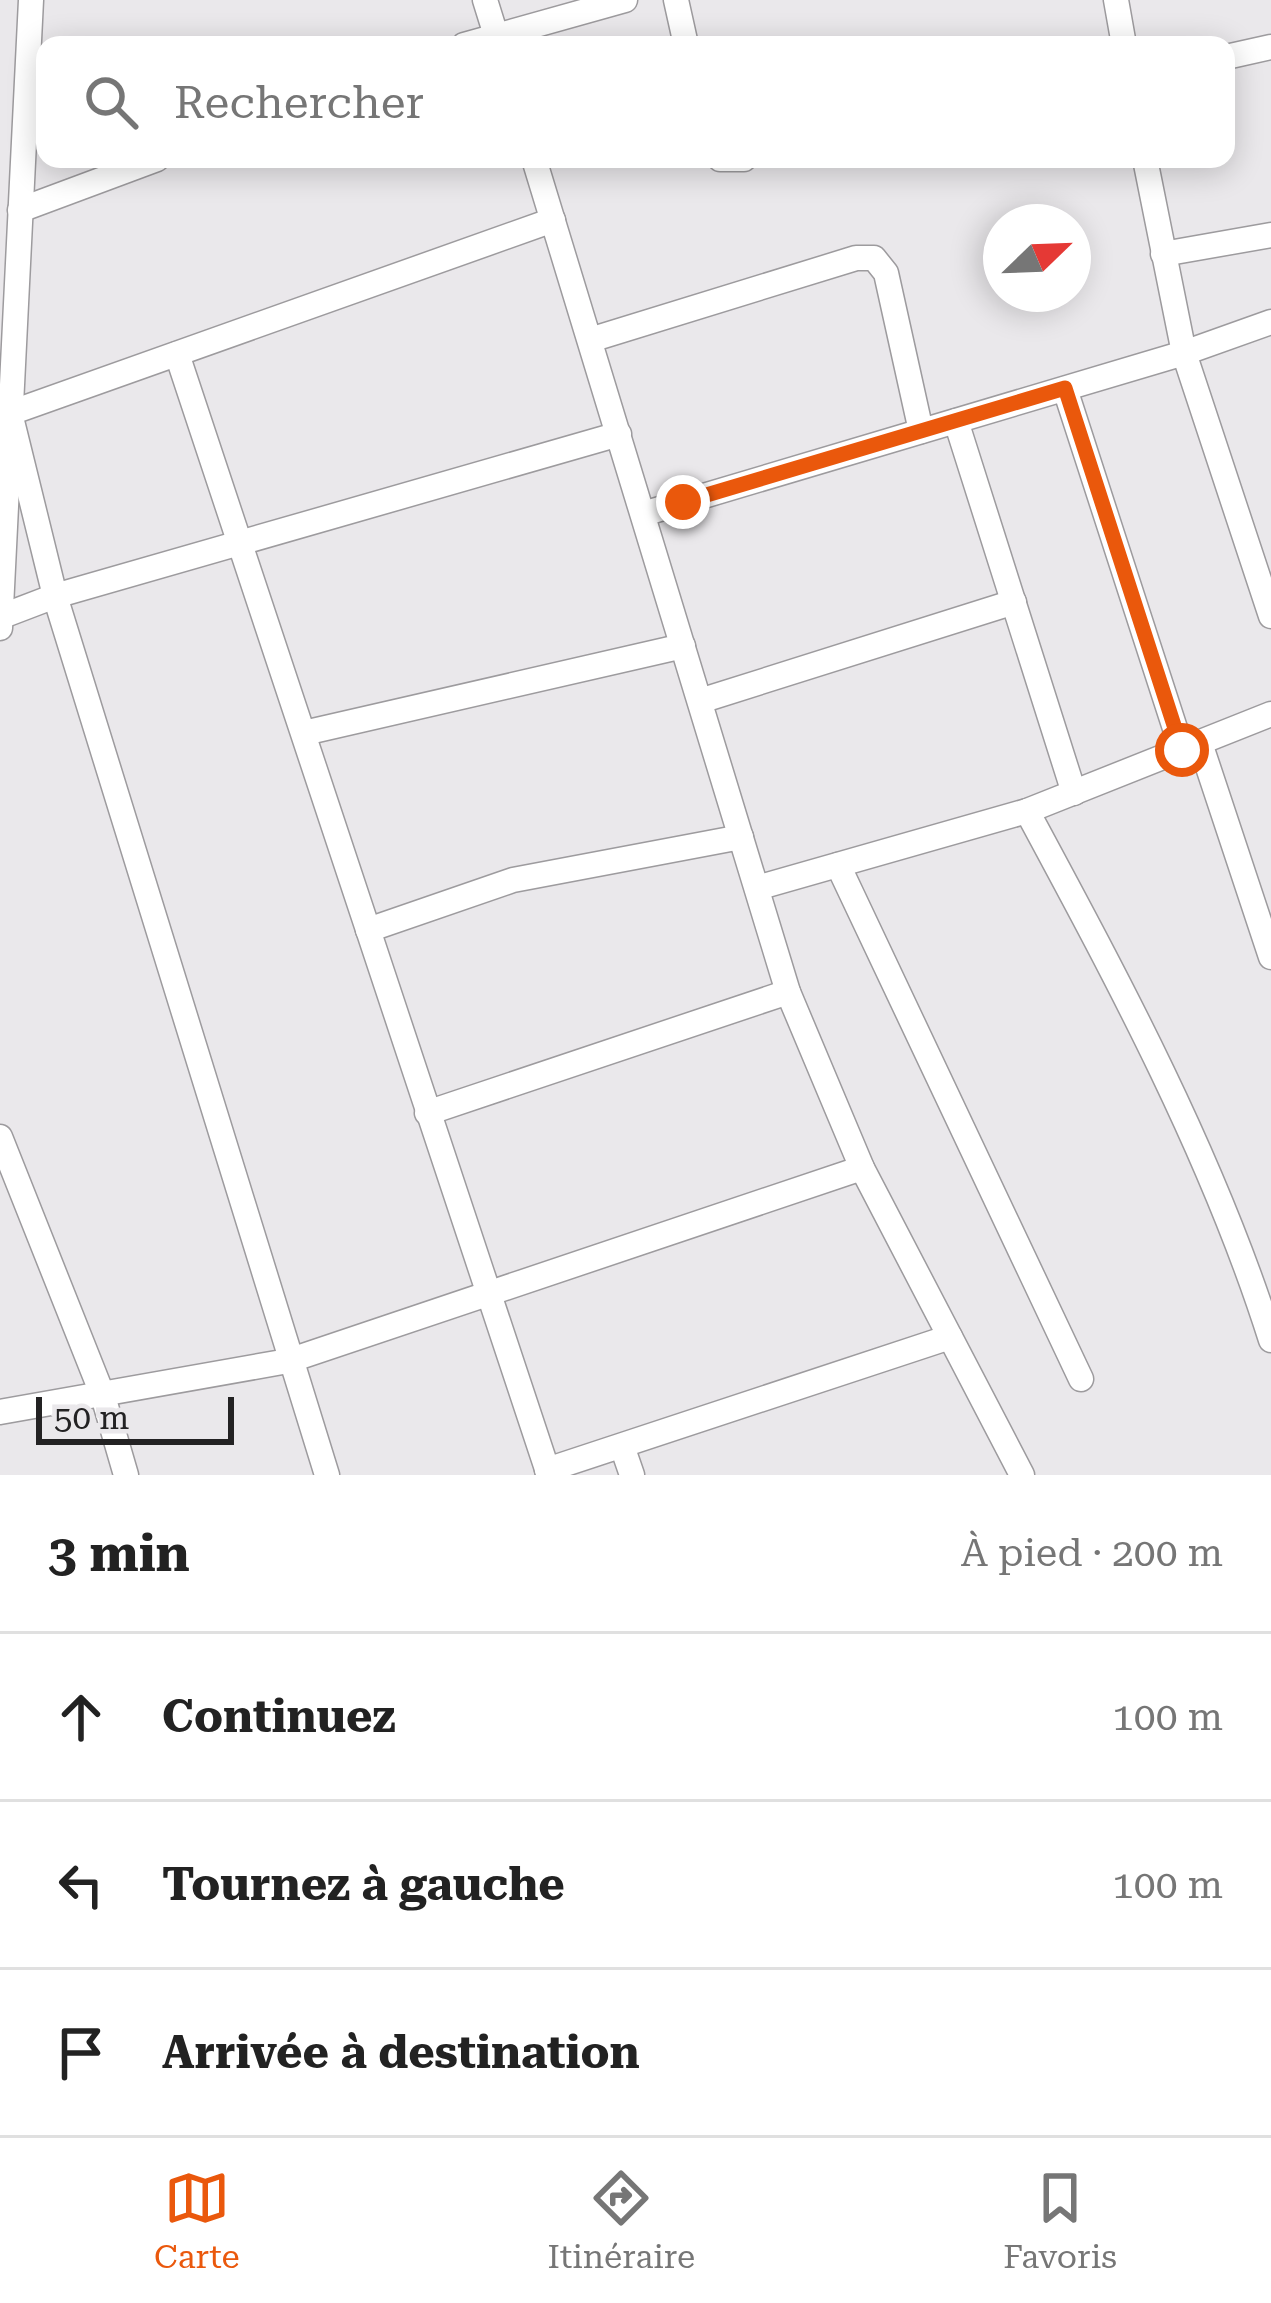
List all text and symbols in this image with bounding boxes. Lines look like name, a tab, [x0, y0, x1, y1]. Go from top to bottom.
search box	[36, 36, 1235, 168]
icon: search	[78, 69, 144, 135]
text: Rechercher	[174, 76, 424, 129]
north arrow	[983, 204, 1091, 312]
route end	[656, 475, 710, 529]
route start	[1155, 723, 1209, 777]
scale bar	[36, 1391, 234, 1444]
text: 50 m	[54, 1398, 129, 1437]
text: 3 min	[48, 1524, 190, 1583]
text: À pied · 200 m	[961, 1530, 1223, 1576]
icon: ahead	[48, 1684, 114, 1750]
text: Continuez	[162, 1690, 396, 1743]
text: 100 m	[1112, 1694, 1223, 1740]
icon: left	[48, 1852, 114, 1918]
text: Tournez à gauche	[162, 1858, 565, 1911]
text: 100 m	[1112, 1862, 1223, 1908]
icon: arrive	[48, 2020, 114, 2086]
text: Arrivée à destination	[162, 2026, 640, 2079]
tab: Carte	[154, 2165, 240, 2276]
tab: Itinéraire	[548, 2165, 695, 2276]
tab: Favoris	[1003, 2165, 1117, 2276]

